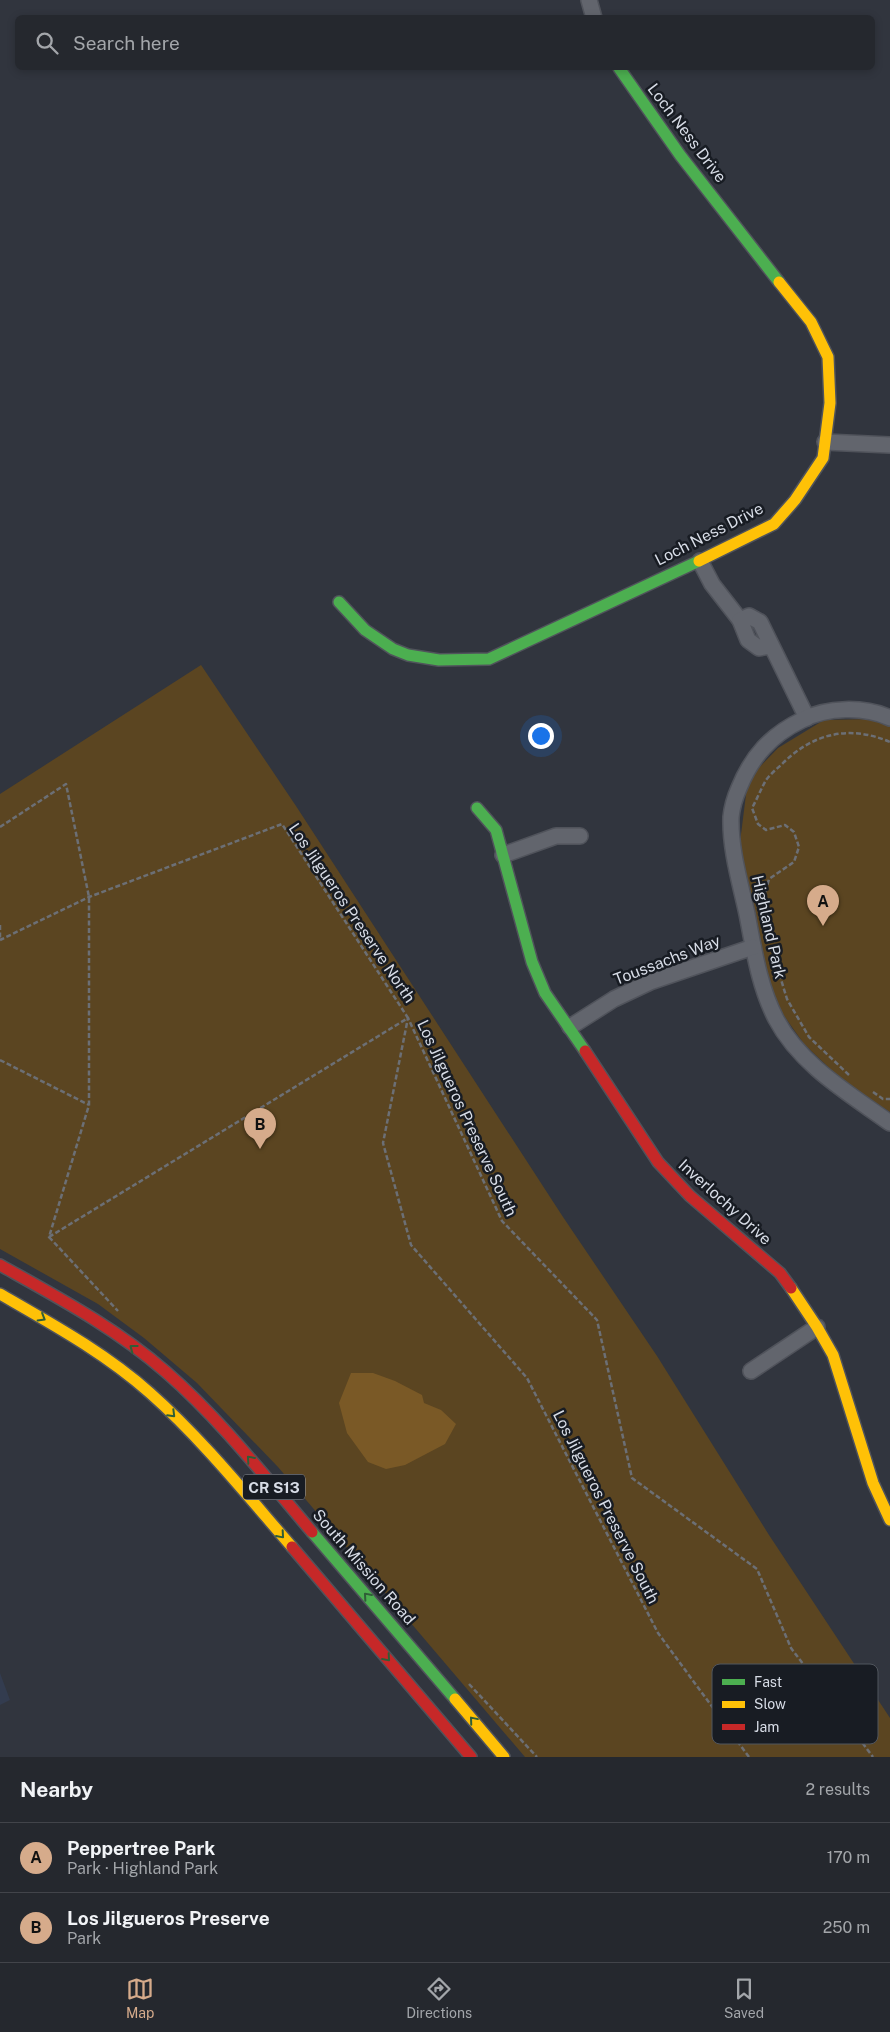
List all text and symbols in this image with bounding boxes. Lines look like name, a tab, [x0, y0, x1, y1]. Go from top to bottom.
search box	[15, 15, 875, 70]
icon: search	[33, 29, 61, 57]
text: Search here	[73, 32, 180, 54]
street label: Loch Ness Drive	[644, 80, 730, 186]
street label: Loch Ness Drive	[652, 499, 766, 569]
your location	[528, 723, 554, 749]
street label: Los Jilgueros Preserve North	[285, 820, 419, 1006]
street label: Highland Park	[748, 873, 790, 981]
pin: A	[807, 885, 839, 926]
street label: Toussachs Way	[611, 931, 723, 989]
street label: Los Jilgueros Preserve South	[413, 1017, 521, 1219]
pin: B	[244, 1108, 276, 1149]
street label: Inverlochy Drive	[675, 1155, 775, 1249]
one-way arrow	[37, 1311, 46, 1321]
one-way arrow	[130, 1345, 139, 1353]
street label: Los Jilgueros Preserve South	[549, 1407, 663, 1607]
one-way arrow	[166, 1409, 175, 1418]
one-way arrow	[247, 1456, 256, 1465]
road number: CR S13	[243, 1474, 305, 1500]
street label: South Mission Road	[309, 1505, 419, 1629]
one-way arrow	[276, 1529, 285, 1538]
one-way arrow	[364, 1592, 373, 1601]
one-way arrow	[382, 1652, 391, 1661]
legend	[712, 1664, 878, 1744]
text: Fast	[754, 1674, 782, 1690]
text: Slow	[754, 1696, 786, 1712]
one-way arrow	[469, 1716, 478, 1725]
text: Jam	[754, 1719, 779, 1735]
text: Nearby	[20, 1777, 93, 1802]
text: 2 results	[805, 1780, 870, 1799]
text: Peppertree Park	[67, 1837, 215, 1859]
text: A	[30, 1848, 42, 1867]
text: 170 m	[827, 1848, 870, 1867]
text: Park · Highland Park	[67, 1859, 218, 1878]
text: Los Jilgueros Preserve	[67, 1907, 270, 1929]
text: B	[31, 1918, 41, 1937]
text: 250 m	[823, 1918, 870, 1937]
text: Park	[67, 1929, 101, 1948]
tab: Map	[126, 1975, 154, 2021]
tab: Directions	[406, 1975, 472, 2021]
tab: Saved	[724, 1975, 764, 2021]

